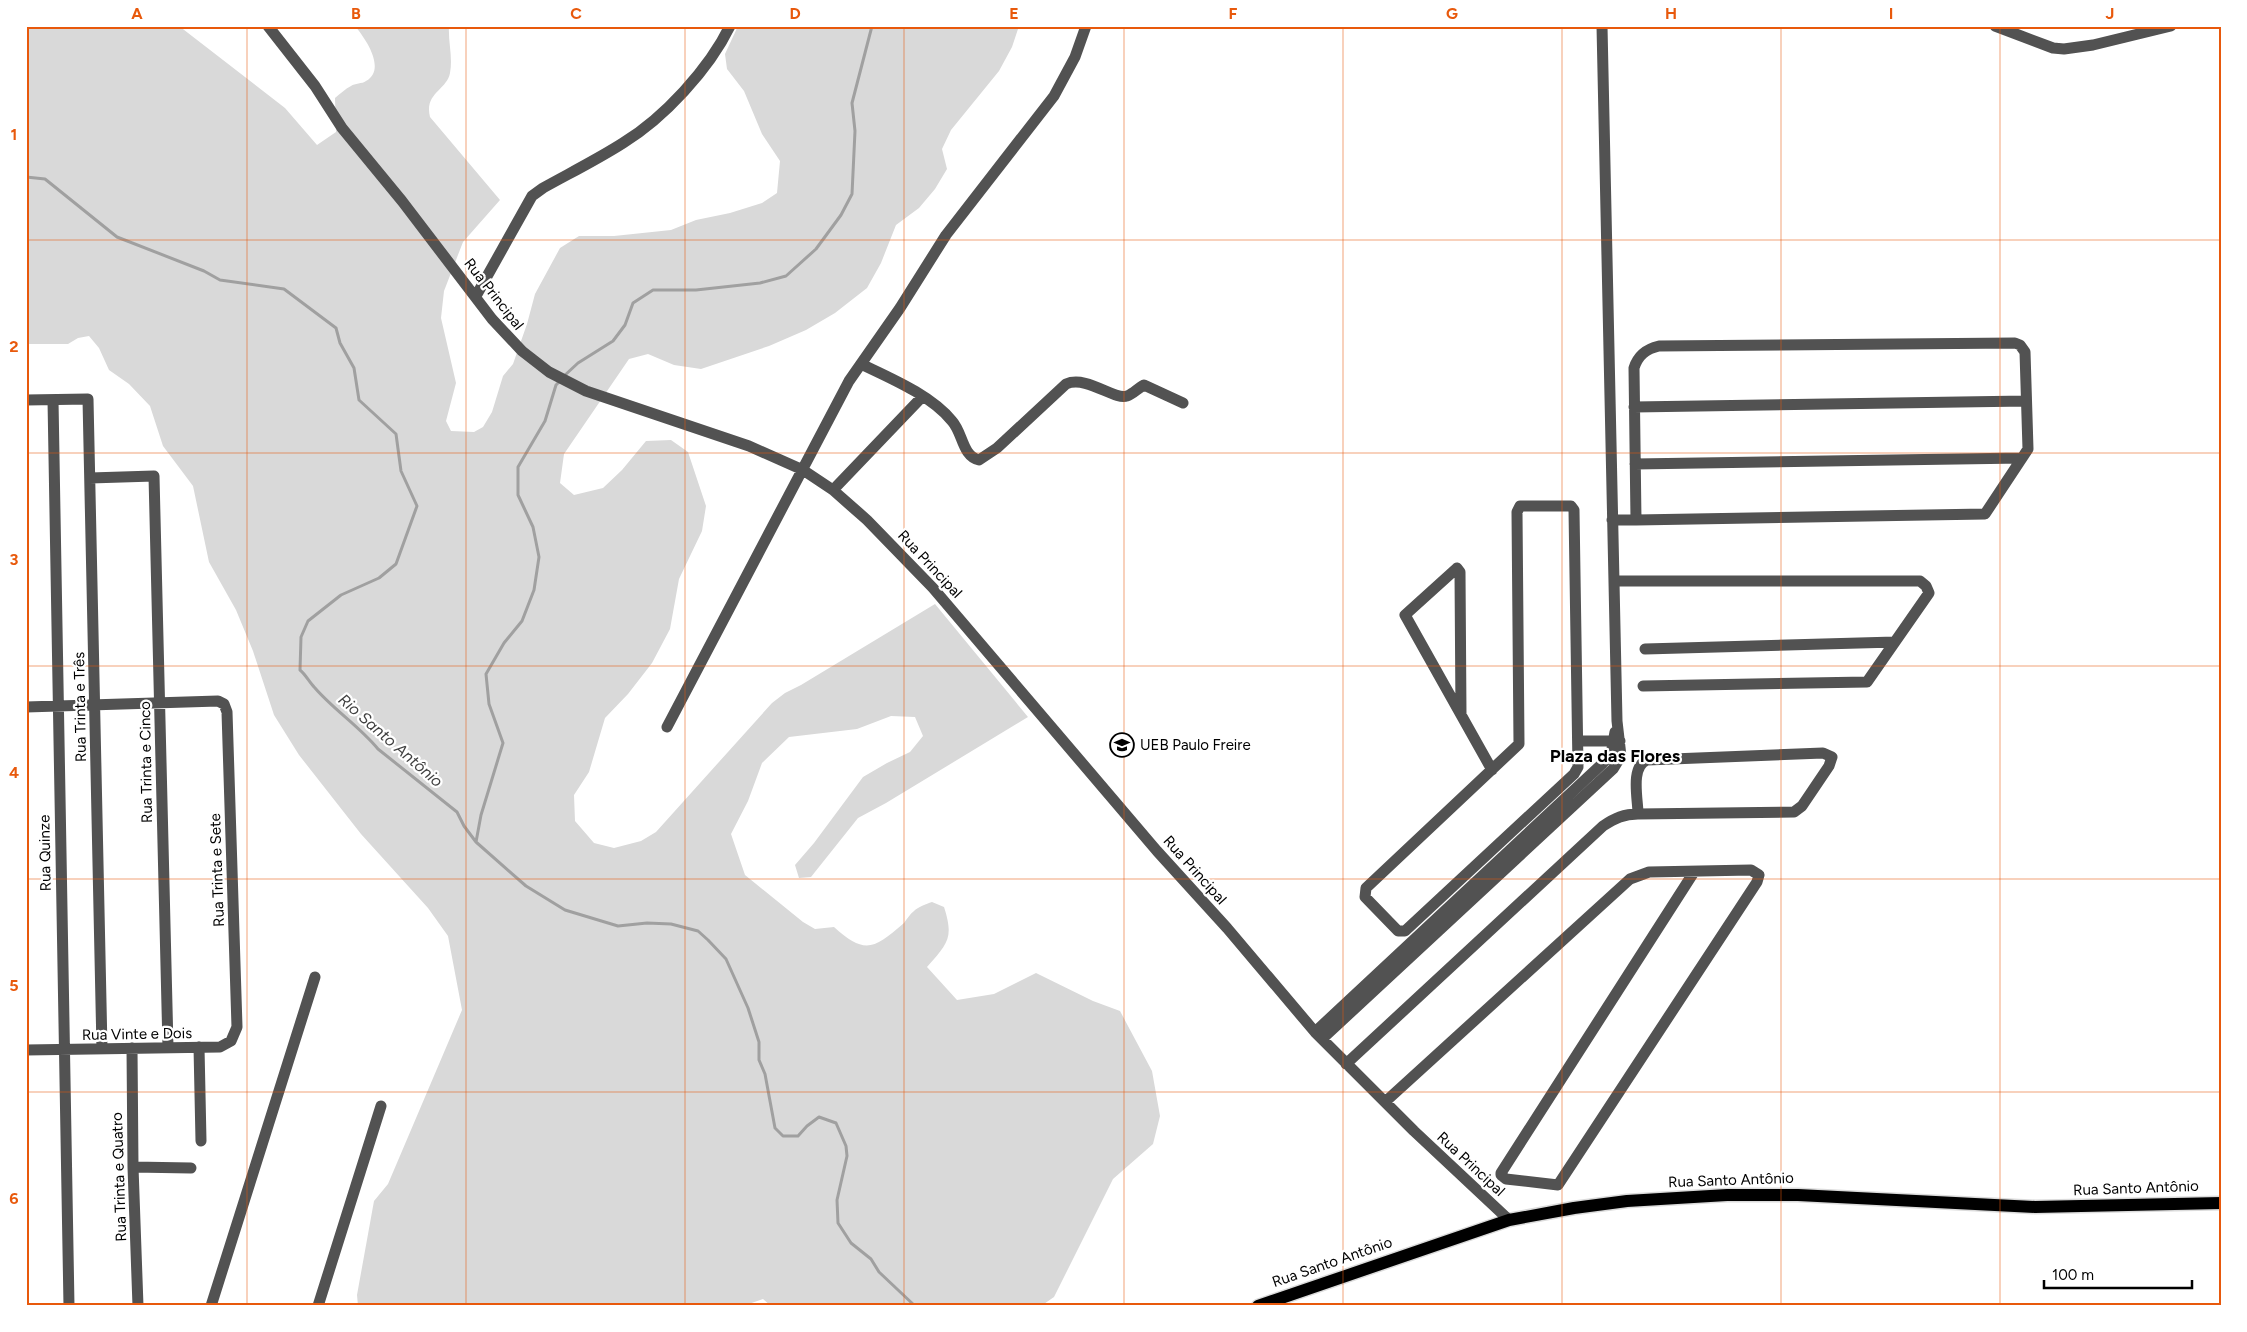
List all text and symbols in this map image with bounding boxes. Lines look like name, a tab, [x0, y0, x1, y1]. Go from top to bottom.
text: A	[131, 4, 143, 23]
text: B	[351, 4, 361, 23]
text: C	[570, 4, 582, 23]
text: D	[789, 4, 801, 23]
text: E	[1009, 4, 1019, 23]
text: F	[1229, 4, 1238, 23]
text: G	[1446, 4, 1458, 23]
text: H	[1665, 4, 1677, 23]
text: I	[1889, 4, 1893, 23]
text: J	[2106, 4, 2114, 23]
text: 1	[11, 125, 17, 144]
street label: Rua Principal	[460, 255, 528, 333]
text: 2	[9, 337, 19, 356]
street label: Rua Principal	[894, 526, 966, 602]
text: 3	[10, 550, 19, 569]
street label: Rua Trinta e Três	[70, 652, 90, 762]
water label: Rio Santo Antônio	[335, 690, 447, 791]
street label: Rua Trinta e Cinco	[136, 701, 156, 823]
school or university icon: UEB Paulo Freire	[1109, 732, 1135, 758]
place label: UEB Paulo Freire	[1140, 736, 1251, 754]
district label: Plaza das Flores	[1550, 745, 1681, 767]
text: 4	[9, 763, 19, 782]
street label: Rua Trinta e Sete	[206, 813, 228, 927]
street label: Rua Quinze	[35, 815, 55, 891]
street label: Rua Principal	[1160, 832, 1230, 908]
text: 5	[9, 976, 19, 995]
street label: Rua Vinte e Dois	[82, 1024, 192, 1044]
street label: Rua Trinta e Quatro	[108, 1112, 130, 1242]
street label: Rua Principal	[1433, 1128, 1509, 1200]
street label: Rua Santo Antônio	[1668, 1169, 1794, 1191]
street label: Rua Santo Antônio	[2073, 1177, 2199, 1199]
text: 6	[9, 1189, 19, 1208]
street label: Rua Santo Antônio	[1270, 1233, 1395, 1291]
scale bar	[2044, 1257, 2192, 1289]
text: 100 m	[2052, 1266, 2094, 1284]

